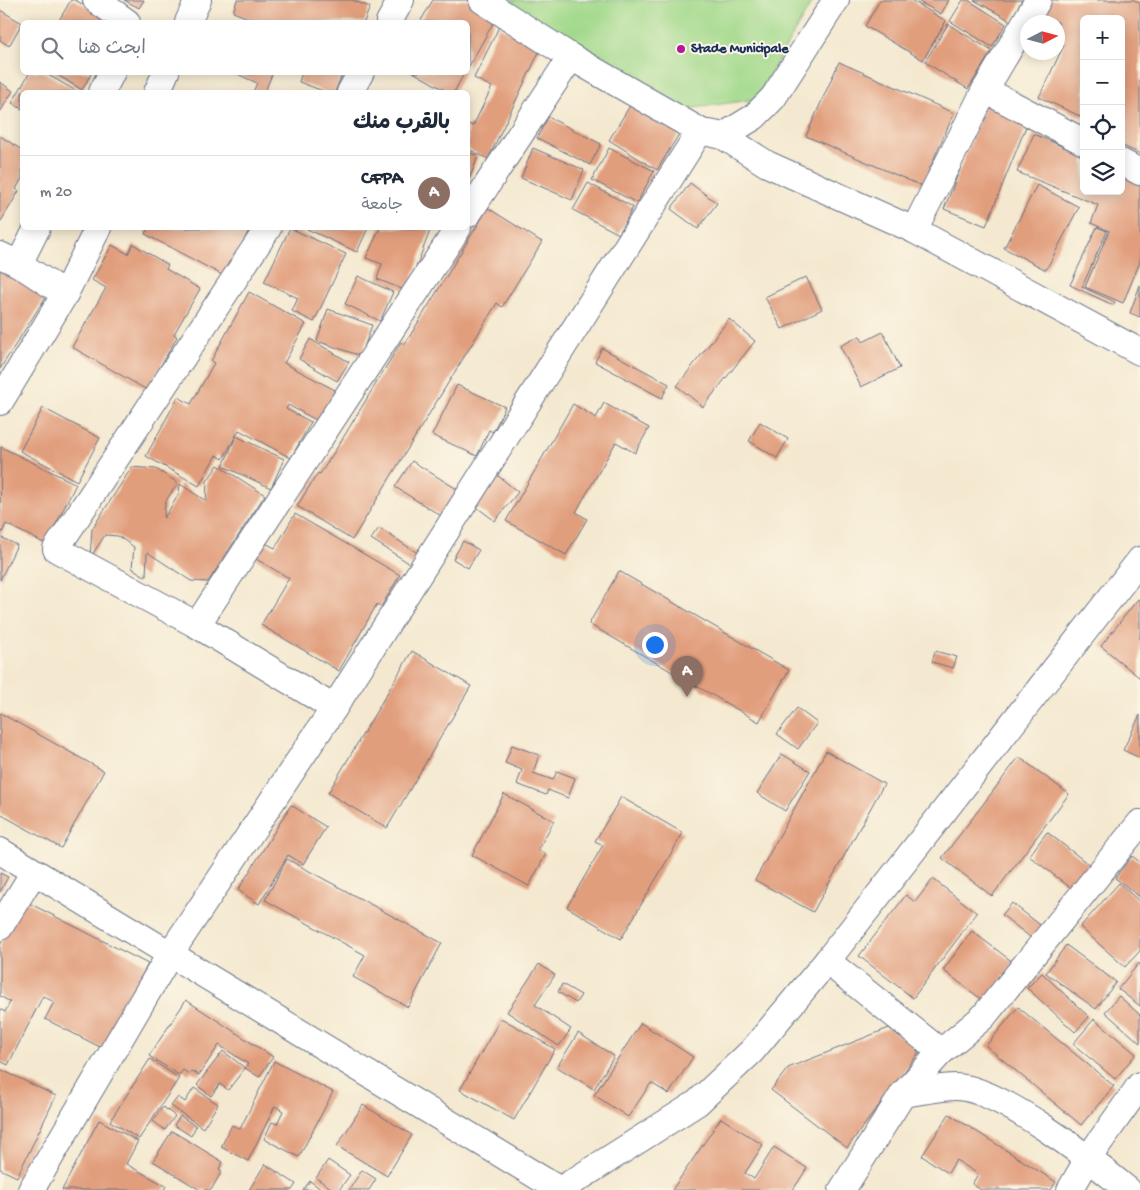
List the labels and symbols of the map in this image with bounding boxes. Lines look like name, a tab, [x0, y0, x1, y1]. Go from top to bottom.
north arrow	[1020, 15, 1065, 60]
place label: Stade Municipale	[691, 41, 789, 58]
marker: Stade Municipale	[675, 43, 687, 55]
your location	[642, 632, 668, 658]
pin: A	[671, 656, 703, 697]

